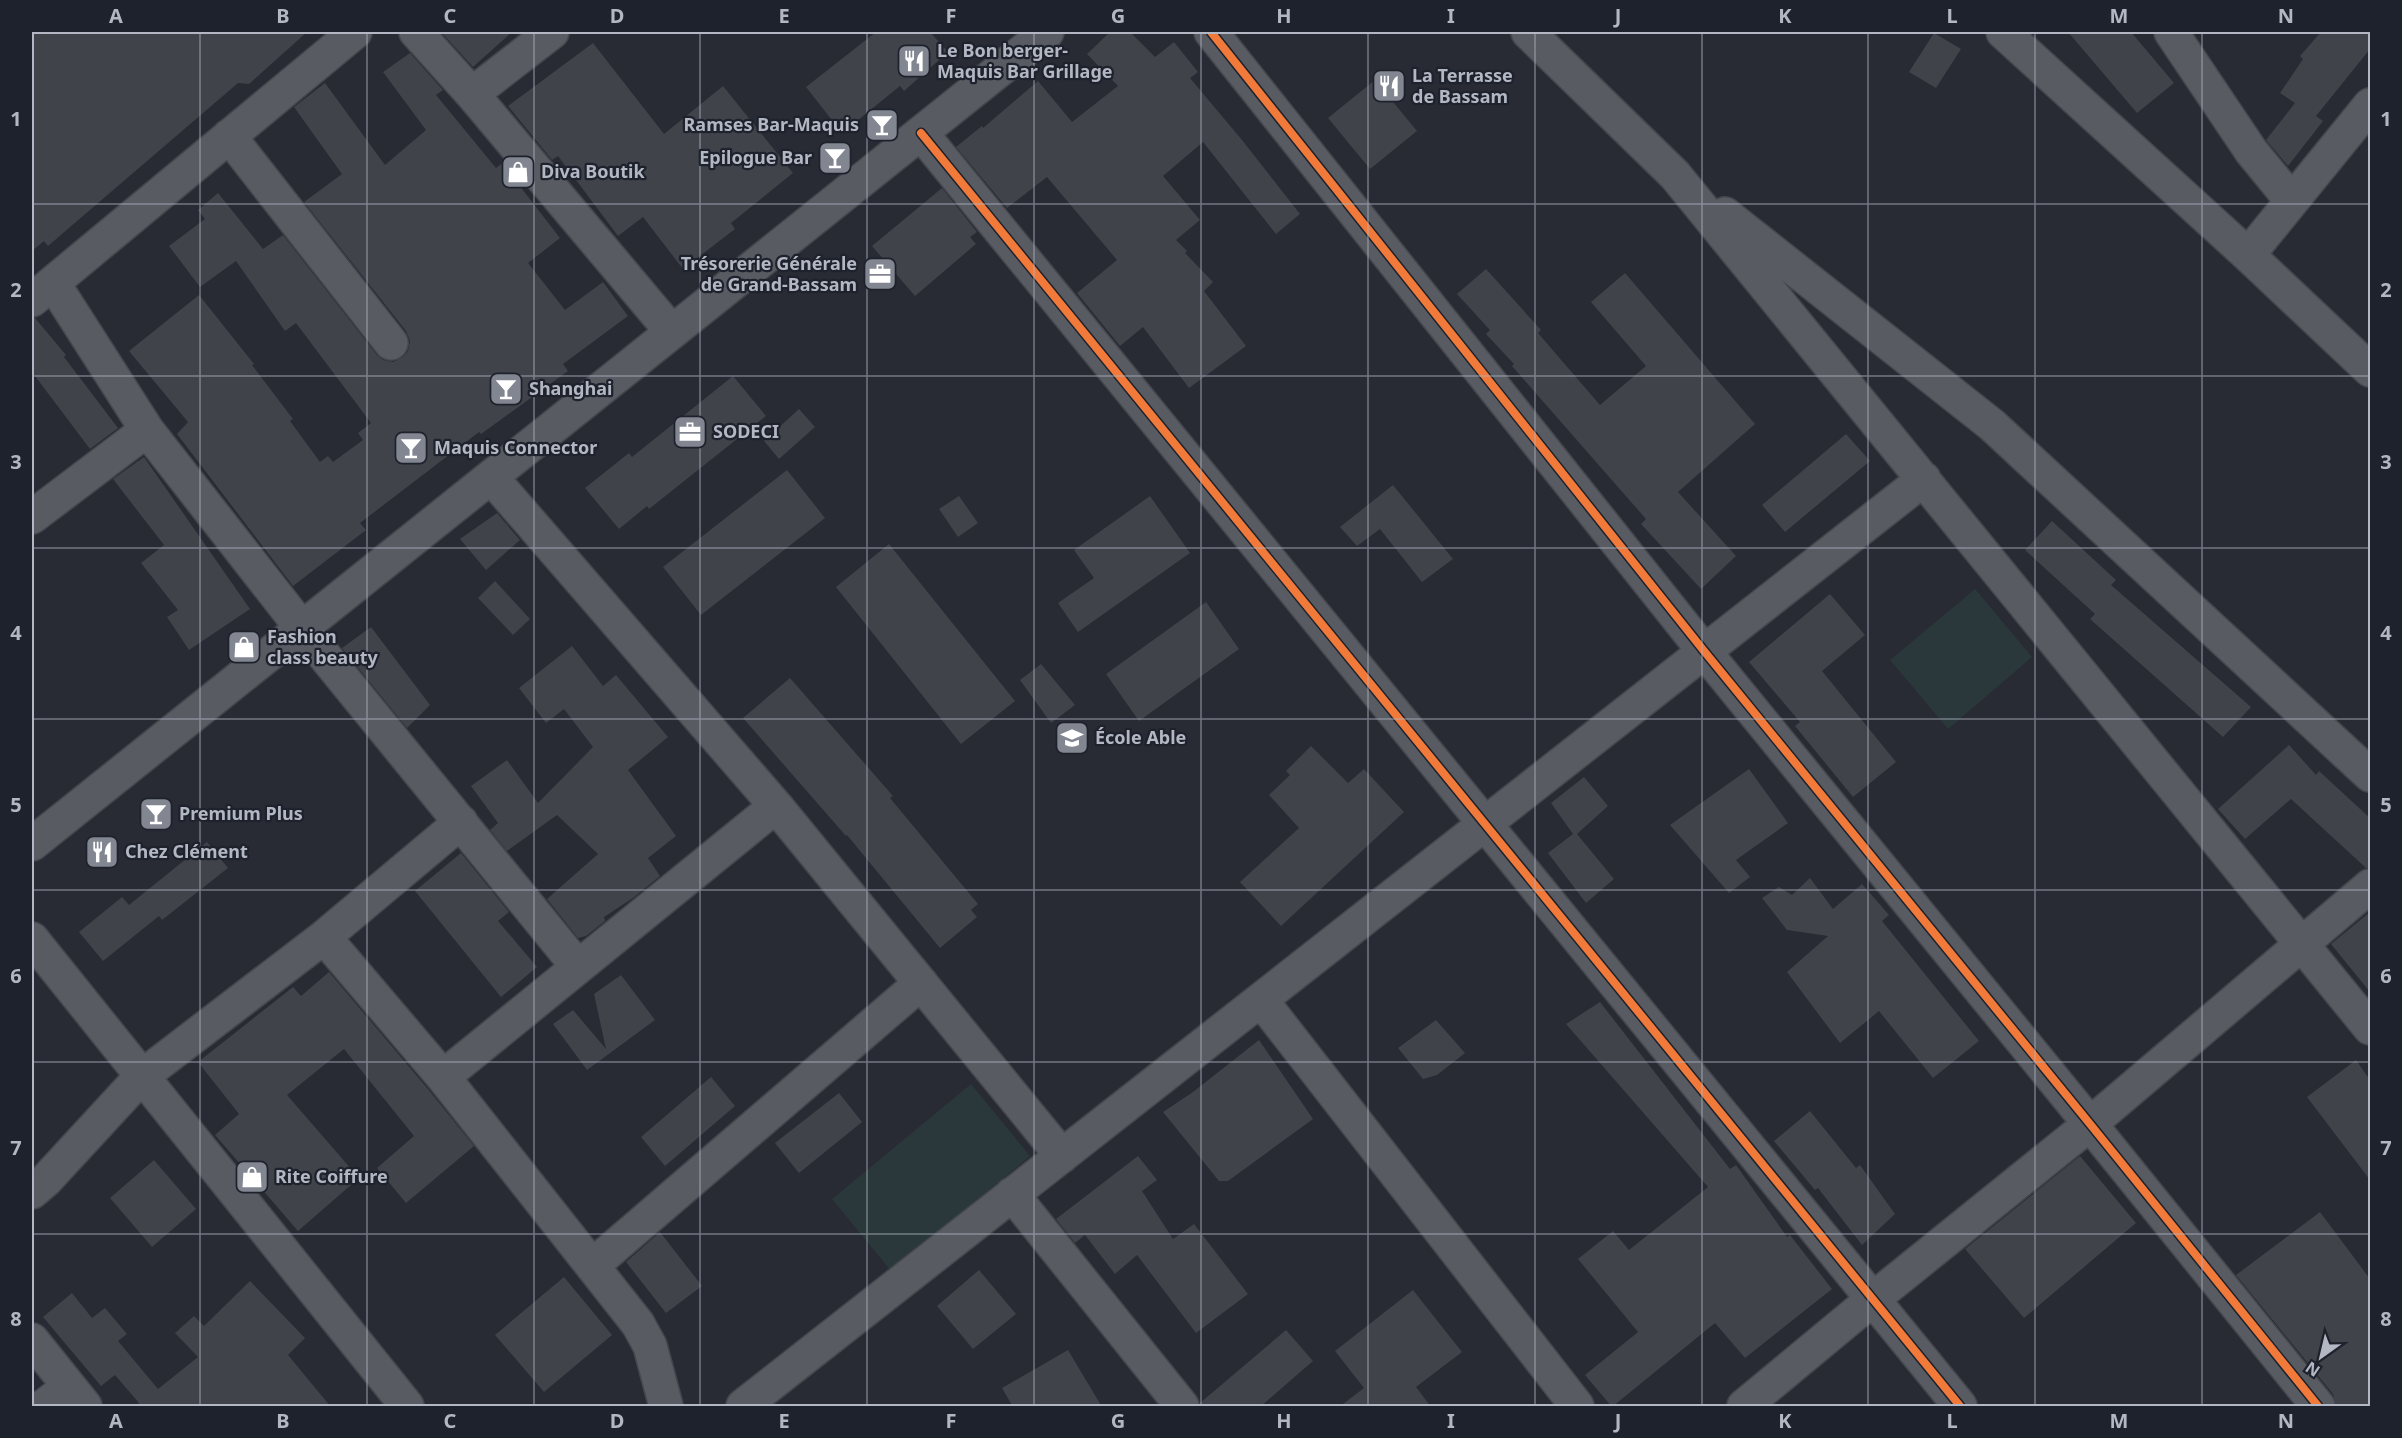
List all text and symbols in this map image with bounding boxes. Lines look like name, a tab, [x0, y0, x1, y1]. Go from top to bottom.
text: A	[109, 2, 123, 29]
text: B	[276, 2, 290, 29]
text: C	[444, 2, 457, 29]
text: D	[610, 2, 624, 29]
text: E	[778, 2, 790, 29]
text: F	[946, 2, 956, 29]
text: G	[1111, 2, 1125, 29]
text: H	[1276, 2, 1292, 29]
text: I	[1447, 2, 1455, 29]
text: J	[1613, 2, 1621, 29]
text: K	[1778, 2, 1792, 29]
text: L	[1946, 2, 1958, 29]
text: M	[2110, 2, 2128, 29]
text: N	[2278, 2, 2294, 29]
place label: Le Bon berger- Maquis Bar Grillage	[937, 38, 1113, 83]
restaurant icon: Le Bon berger- Maquis Bar Grillage	[896, 43, 932, 79]
place label: La Terrasse de Bassam	[1412, 63, 1513, 108]
restaurant icon: La Terrasse de Bassam	[1371, 68, 1407, 104]
text: 1	[10, 105, 22, 132]
text: 1	[2380, 105, 2392, 132]
bar icon: Ramses Bar-Maquis	[864, 107, 900, 143]
place label: Ramses Bar-Maquis	[684, 112, 859, 136]
bar icon: Epilogue Bar	[817, 140, 853, 176]
place label: Epilogue Bar	[699, 145, 812, 169]
shop icon: Diva Boutik	[500, 154, 536, 190]
place label: Diva Boutik	[541, 159, 645, 183]
place label: Trésorerie Générale de Grand-Bassam	[681, 251, 857, 296]
office icon: Trésorerie Générale de Grand-Bassam	[862, 256, 898, 292]
text: 2	[10, 276, 22, 303]
text: 2	[2380, 276, 2392, 303]
bar icon: Shanghai	[488, 371, 524, 407]
place label: Shanghai	[529, 376, 612, 400]
office icon: SODECI	[672, 414, 708, 450]
place label: SODECI	[713, 419, 779, 443]
bar icon: Maquis Connector	[393, 430, 429, 466]
place label: Maquis Connector	[434, 435, 597, 459]
text: 3	[10, 448, 22, 475]
text: 3	[2380, 448, 2392, 475]
text: 4	[10, 619, 22, 646]
text: 4	[2380, 619, 2392, 646]
place label: Fashion class beauty	[267, 624, 379, 669]
shop icon: Fashion class beauty	[226, 629, 262, 665]
school or university icon: École Able	[1054, 720, 1090, 756]
place label: École Able	[1095, 725, 1186, 749]
text: 5	[10, 791, 22, 818]
text: 5	[2380, 791, 2392, 818]
bar icon: Premium Plus	[138, 796, 174, 832]
place label: Premium Plus	[179, 801, 303, 825]
restaurant icon: Chez Clément	[84, 834, 120, 870]
place label: Chez Clément	[125, 839, 248, 863]
text: 6	[10, 962, 22, 989]
text: 6	[2380, 962, 2392, 989]
text: 7	[10, 1134, 22, 1161]
text: 7	[2380, 1134, 2392, 1161]
shop icon: Rite Coiffure	[234, 1159, 270, 1195]
place label: Rite Coiffure	[275, 1164, 388, 1188]
text: 8	[10, 1305, 22, 1332]
text: 8	[2380, 1305, 2392, 1332]
north arrow	[2291, 1327, 2351, 1387]
text: N	[2301, 1357, 2324, 1382]
text: A	[109, 1407, 123, 1434]
text: B	[276, 1407, 290, 1434]
text: C	[444, 1407, 457, 1434]
text: D	[610, 1407, 624, 1434]
text: E	[778, 1407, 790, 1434]
text: F	[946, 1407, 956, 1434]
text: G	[1111, 1407, 1125, 1434]
text: H	[1276, 1407, 1292, 1434]
text: I	[1447, 1407, 1455, 1434]
text: J	[1613, 1407, 1621, 1434]
text: K	[1778, 1407, 1792, 1434]
text: L	[1946, 1407, 1958, 1434]
text: M	[2110, 1407, 2128, 1434]
text: N	[2278, 1407, 2294, 1434]

